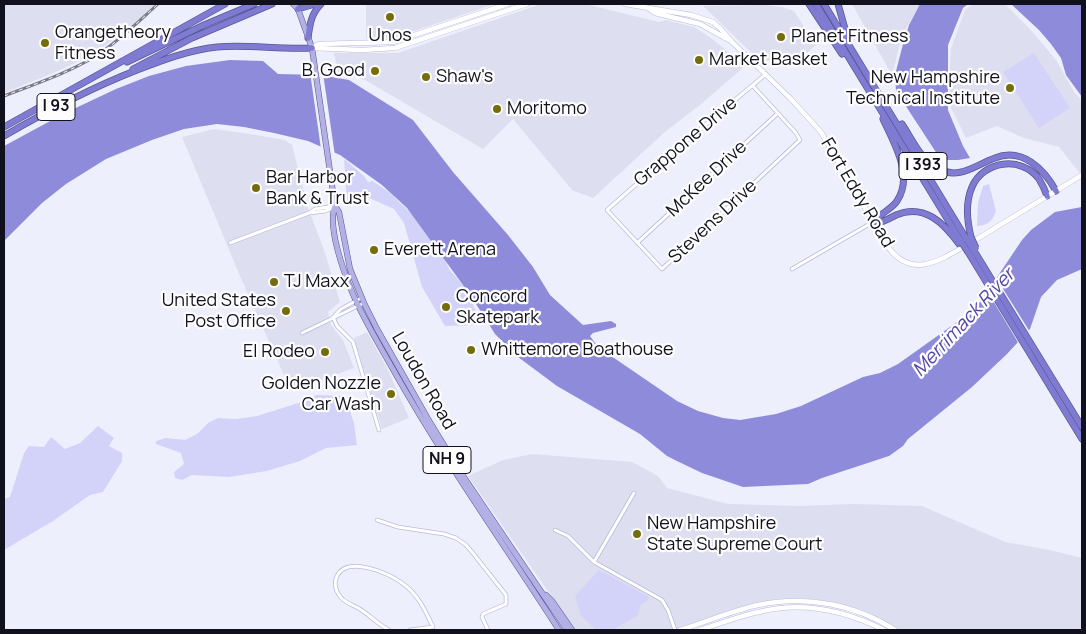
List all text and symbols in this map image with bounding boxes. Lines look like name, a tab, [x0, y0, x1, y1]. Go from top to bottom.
marker: Unos	[384, 11, 396, 23]
place label: Orangetheory Fitness	[55, 22, 171, 64]
place label: Unos	[368, 25, 412, 47]
place label: Planet Fitness	[791, 26, 909, 48]
marker: Planet Fitness	[775, 31, 787, 43]
marker: Orangetheory Fitness	[39, 37, 51, 49]
place label: Market Basket	[709, 49, 828, 71]
marker: Market Basket	[693, 54, 705, 66]
place label: B. Good	[302, 60, 365, 82]
marker: B. Good	[369, 65, 381, 77]
place label: Shaw's	[436, 66, 493, 88]
place label: New Hampshire Technical Institute	[846, 67, 1000, 110]
marker: Shaw's	[420, 71, 432, 83]
marker: New Hampshire Technical Institute	[1004, 82, 1016, 94]
street label: Grappone Drive	[630, 93, 742, 191]
road number: I 93	[37, 94, 75, 120]
place label: Moritomo	[507, 98, 587, 120]
marker: Moritomo	[491, 103, 503, 115]
street label: Fort Eddy Road	[816, 134, 898, 252]
street label: McKee Drive	[662, 136, 752, 222]
road number: I 393	[899, 153, 947, 180]
place label: Bar Harbor Bank & Trust	[266, 167, 369, 210]
street label: Stevens Drive	[664, 176, 762, 268]
marker: Bar Harbor Bank & Trust	[250, 182, 262, 194]
place label: Everett Arena	[384, 239, 496, 261]
marker: Everett Arena	[368, 244, 380, 256]
water label: Merrimack River	[908, 264, 1020, 382]
place label: TJ Maxx	[284, 271, 349, 293]
marker: TJ Maxx	[268, 276, 280, 288]
place label: Concord Skatepark	[456, 286, 539, 328]
place label: United States Post Office	[162, 290, 276, 332]
marker: Concord Skatepark	[440, 301, 452, 313]
marker: United States Post Office	[280, 305, 292, 317]
street label: Loudon Road	[386, 328, 460, 434]
place label: Whittemore Boathouse	[481, 339, 674, 361]
place label: El Rodeo	[243, 341, 315, 363]
marker: Whittemore Boathouse	[465, 344, 477, 356]
marker: El Rodeo	[319, 346, 331, 358]
place label: Golden Nozzle Car Wash	[262, 373, 381, 416]
marker: Golden Nozzle Car Wash	[385, 388, 397, 400]
road number: NH 9	[423, 446, 471, 474]
place label: New Hampshire State Supreme Court	[647, 513, 823, 556]
marker: New Hampshire State Supreme Court	[631, 528, 643, 540]

